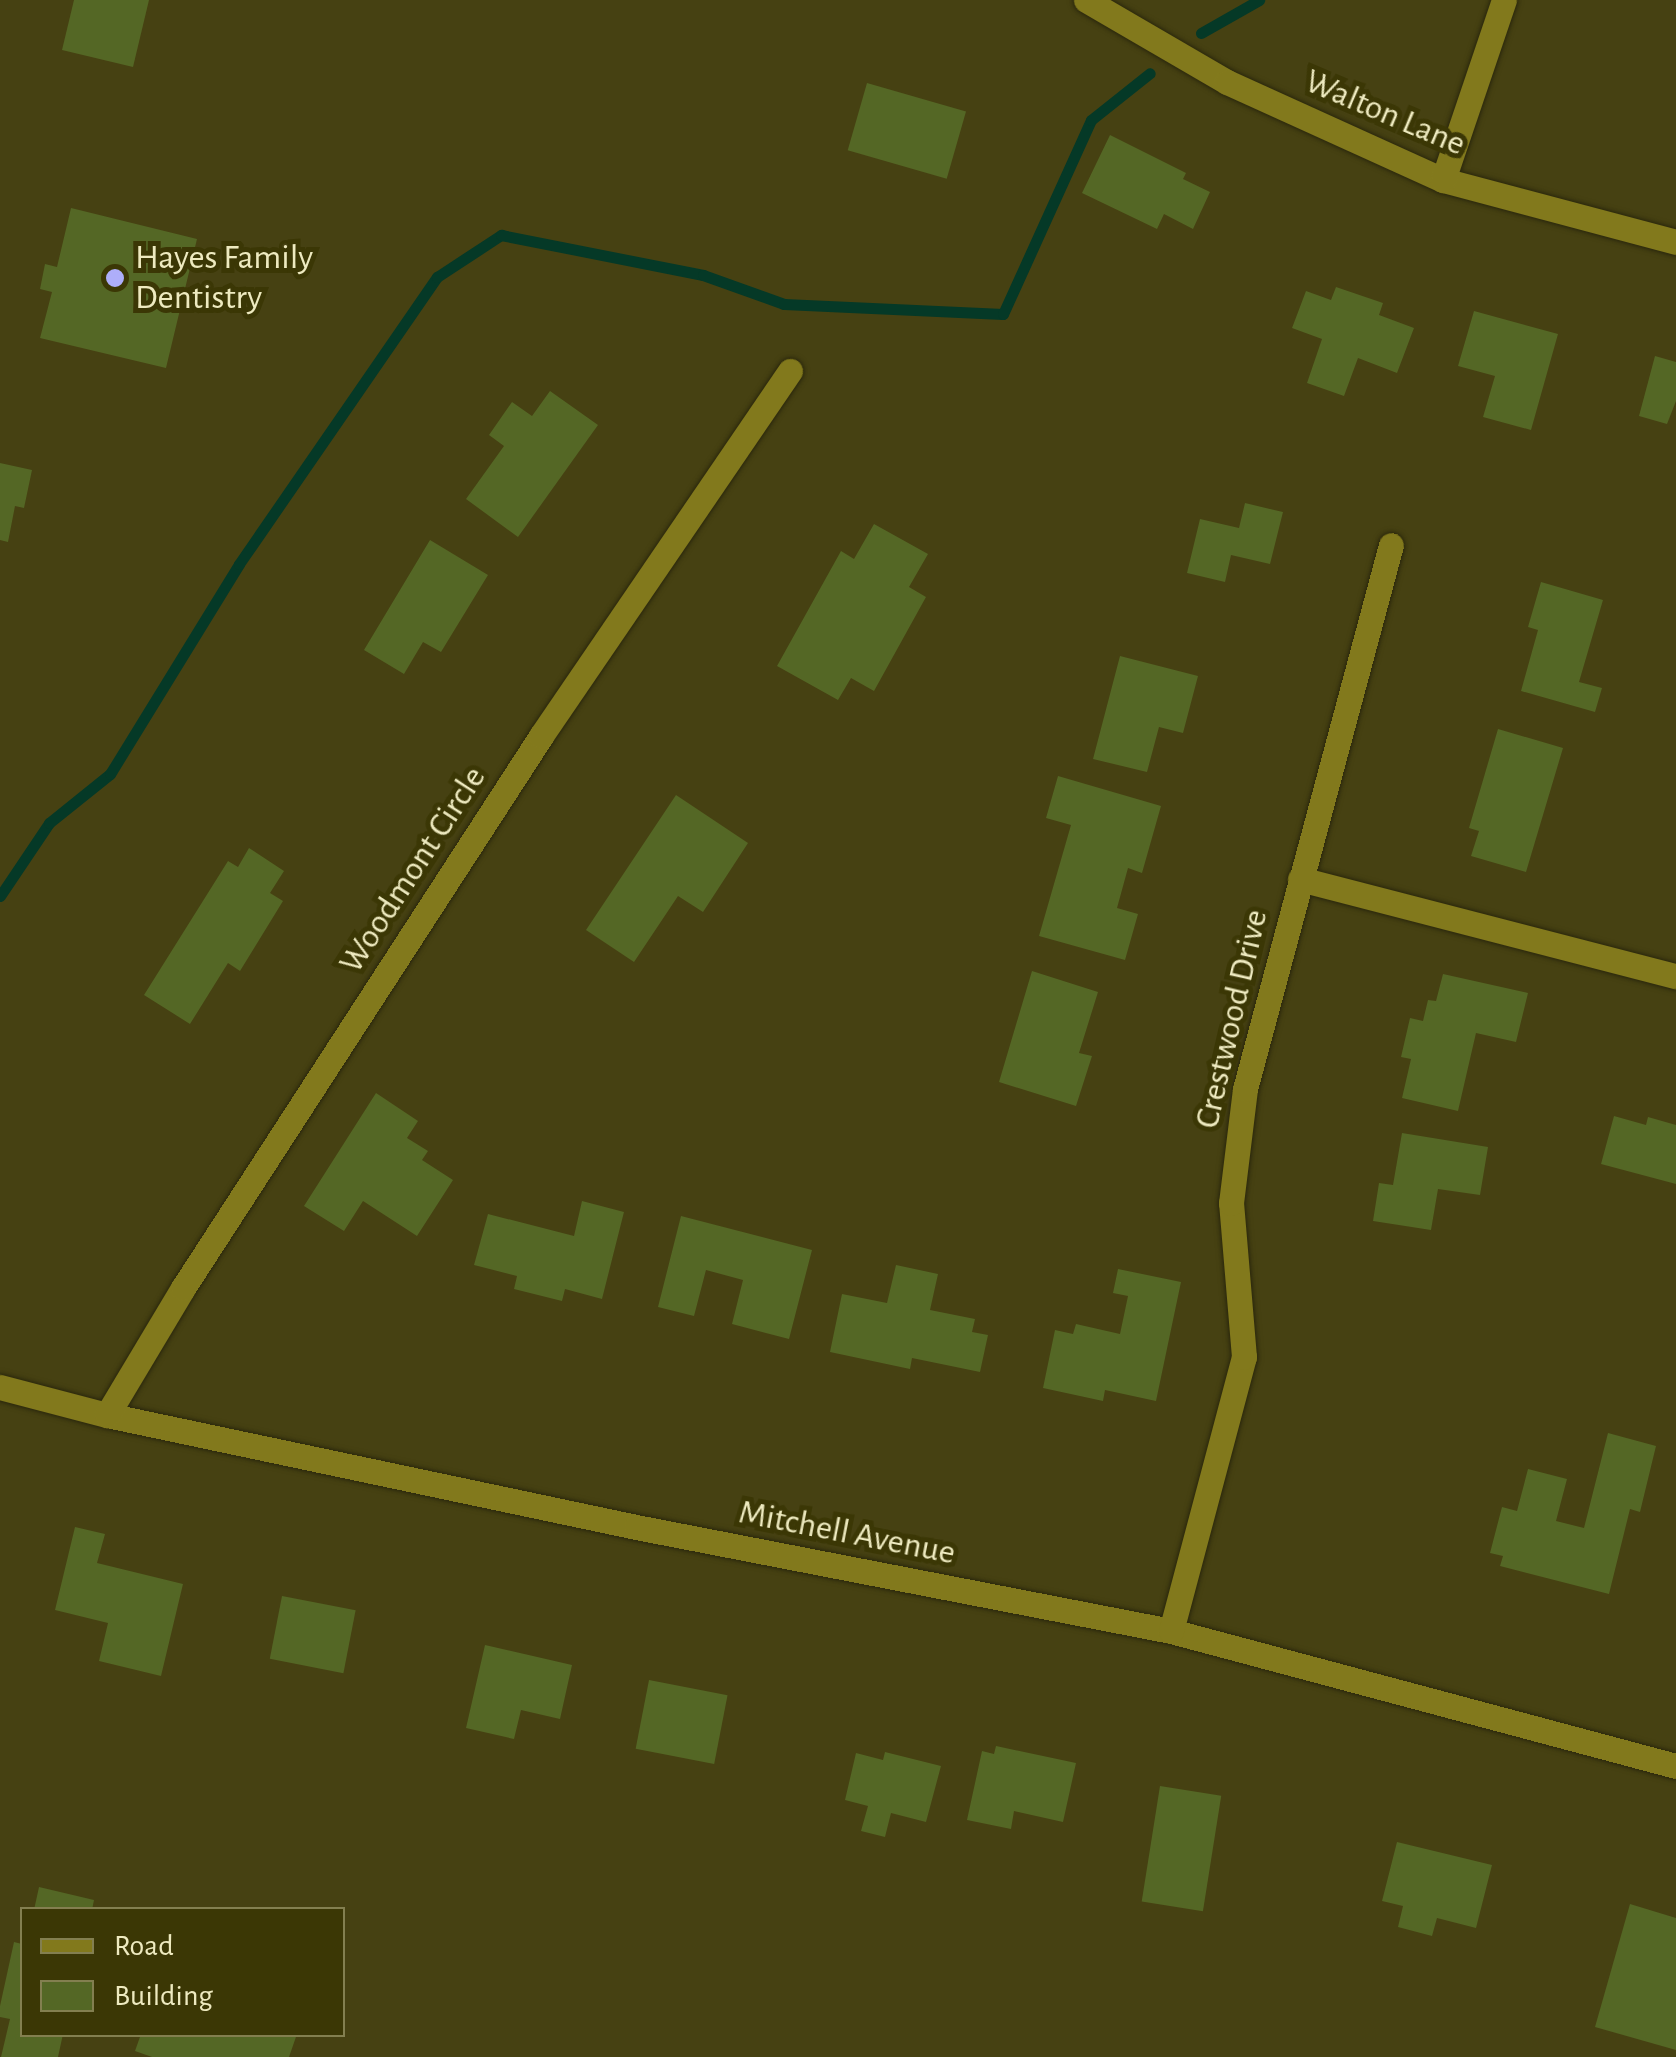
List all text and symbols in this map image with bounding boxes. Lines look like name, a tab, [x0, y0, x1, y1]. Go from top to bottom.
street label: Walton Lane	[1299, 60, 1471, 166]
place label: Hayes Family Dentistry	[135, 237, 313, 319]
marker: Hayes Family Dentistry	[104, 267, 126, 289]
street label: Woodmont Circle	[331, 759, 495, 981]
street label: Crestwood Drive	[1186, 906, 1278, 1132]
street label: Mitchell Avenue	[735, 1491, 959, 1575]
legend	[20, 1907, 345, 2037]
text: Road	[114, 1931, 174, 1961]
text: Building	[114, 1981, 213, 2011]

